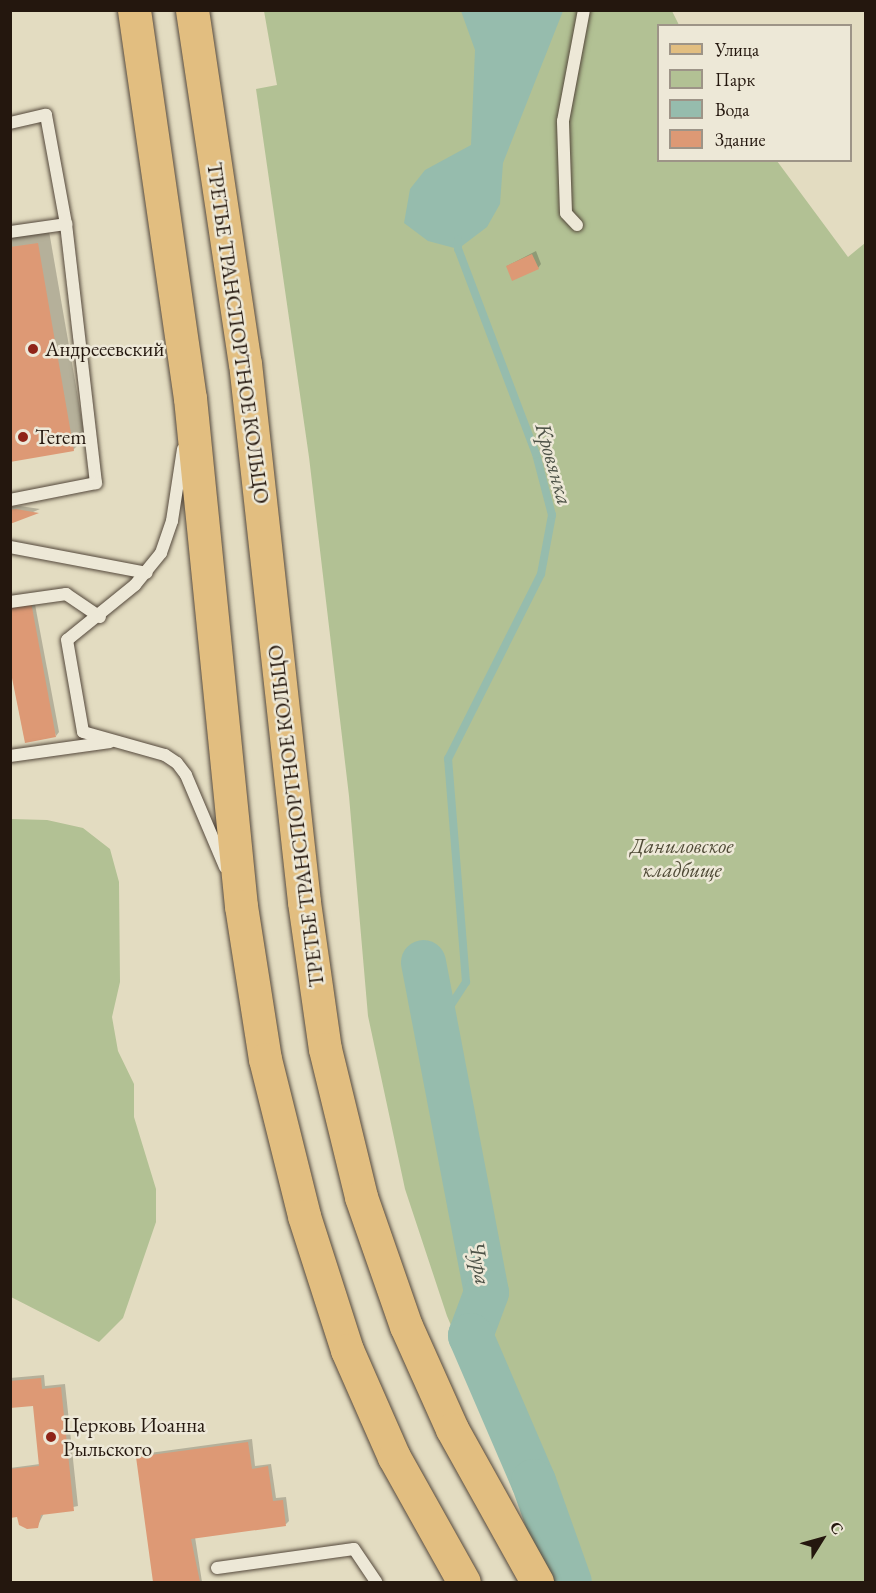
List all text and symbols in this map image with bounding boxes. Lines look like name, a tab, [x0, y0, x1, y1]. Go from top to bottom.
legend	[657, 24, 852, 162]
text: Улица	[715, 38, 759, 61]
text: Парк	[715, 68, 755, 91]
text: Вода	[715, 98, 749, 121]
text: Здание	[715, 128, 765, 151]
street label: ТРЕТЬЕ ТРАНСПОРТНОЕ КОЛЬЦО	[202, 161, 274, 505]
place label: Андрееевский	[45, 336, 164, 362]
marker: Андрееевский	[26, 342, 40, 356]
water label: Кровянка	[530, 420, 578, 508]
place label: Terem	[35, 424, 87, 450]
marker: Terem	[16, 430, 30, 444]
street label: ТРЕТЬЕ ТРАНСПОРТНОЕ КОЛЬЦО	[262, 643, 330, 989]
park label: Даниловское кладбище	[631, 833, 733, 883]
water label: Чура	[464, 1239, 496, 1287]
place label: Церковь Иоанна Рыльского	[63, 1412, 205, 1462]
marker: Церковь Иоанна Рыльского	[44, 1430, 58, 1444]
north arrow	[792, 1509, 852, 1569]
text: С	[825, 1517, 849, 1539]

